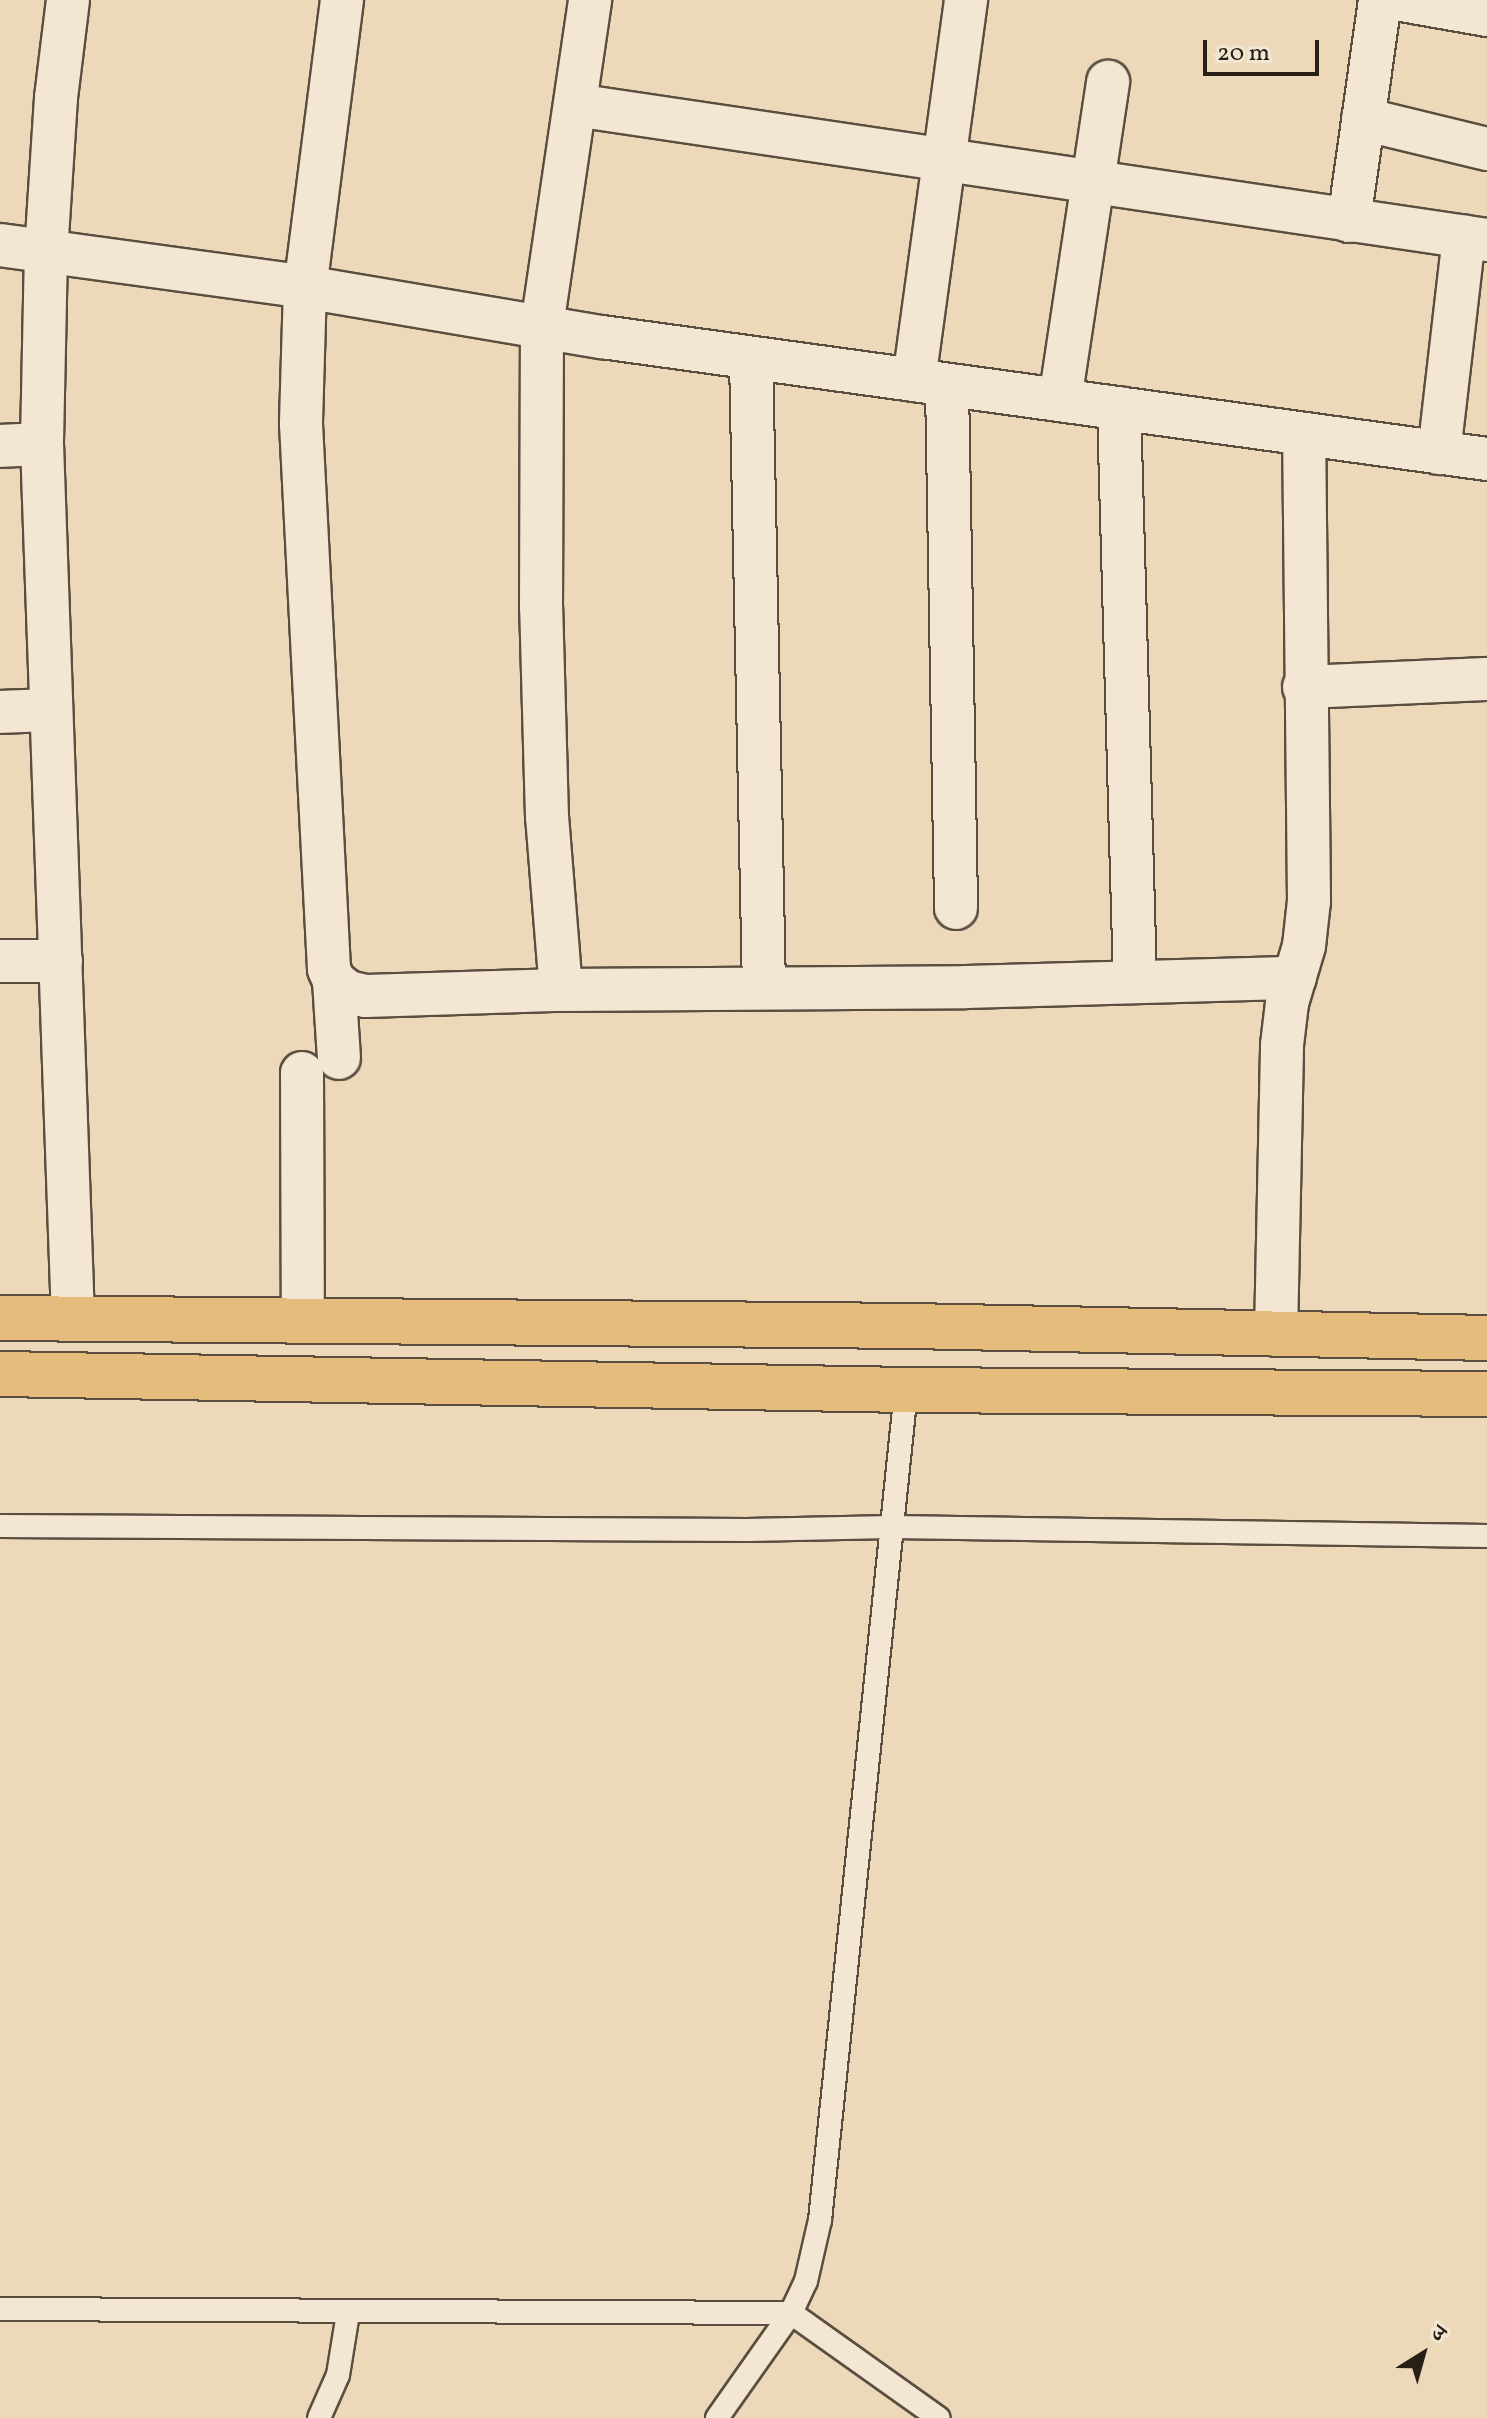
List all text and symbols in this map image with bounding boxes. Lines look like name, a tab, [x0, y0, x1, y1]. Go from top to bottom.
scale bar	[1207, 24, 1323, 74]
text: 20 m	[1217, 37, 1270, 71]
north arrow	[1383, 2314, 1463, 2394]
text: उ	[1424, 2319, 1452, 2350]

